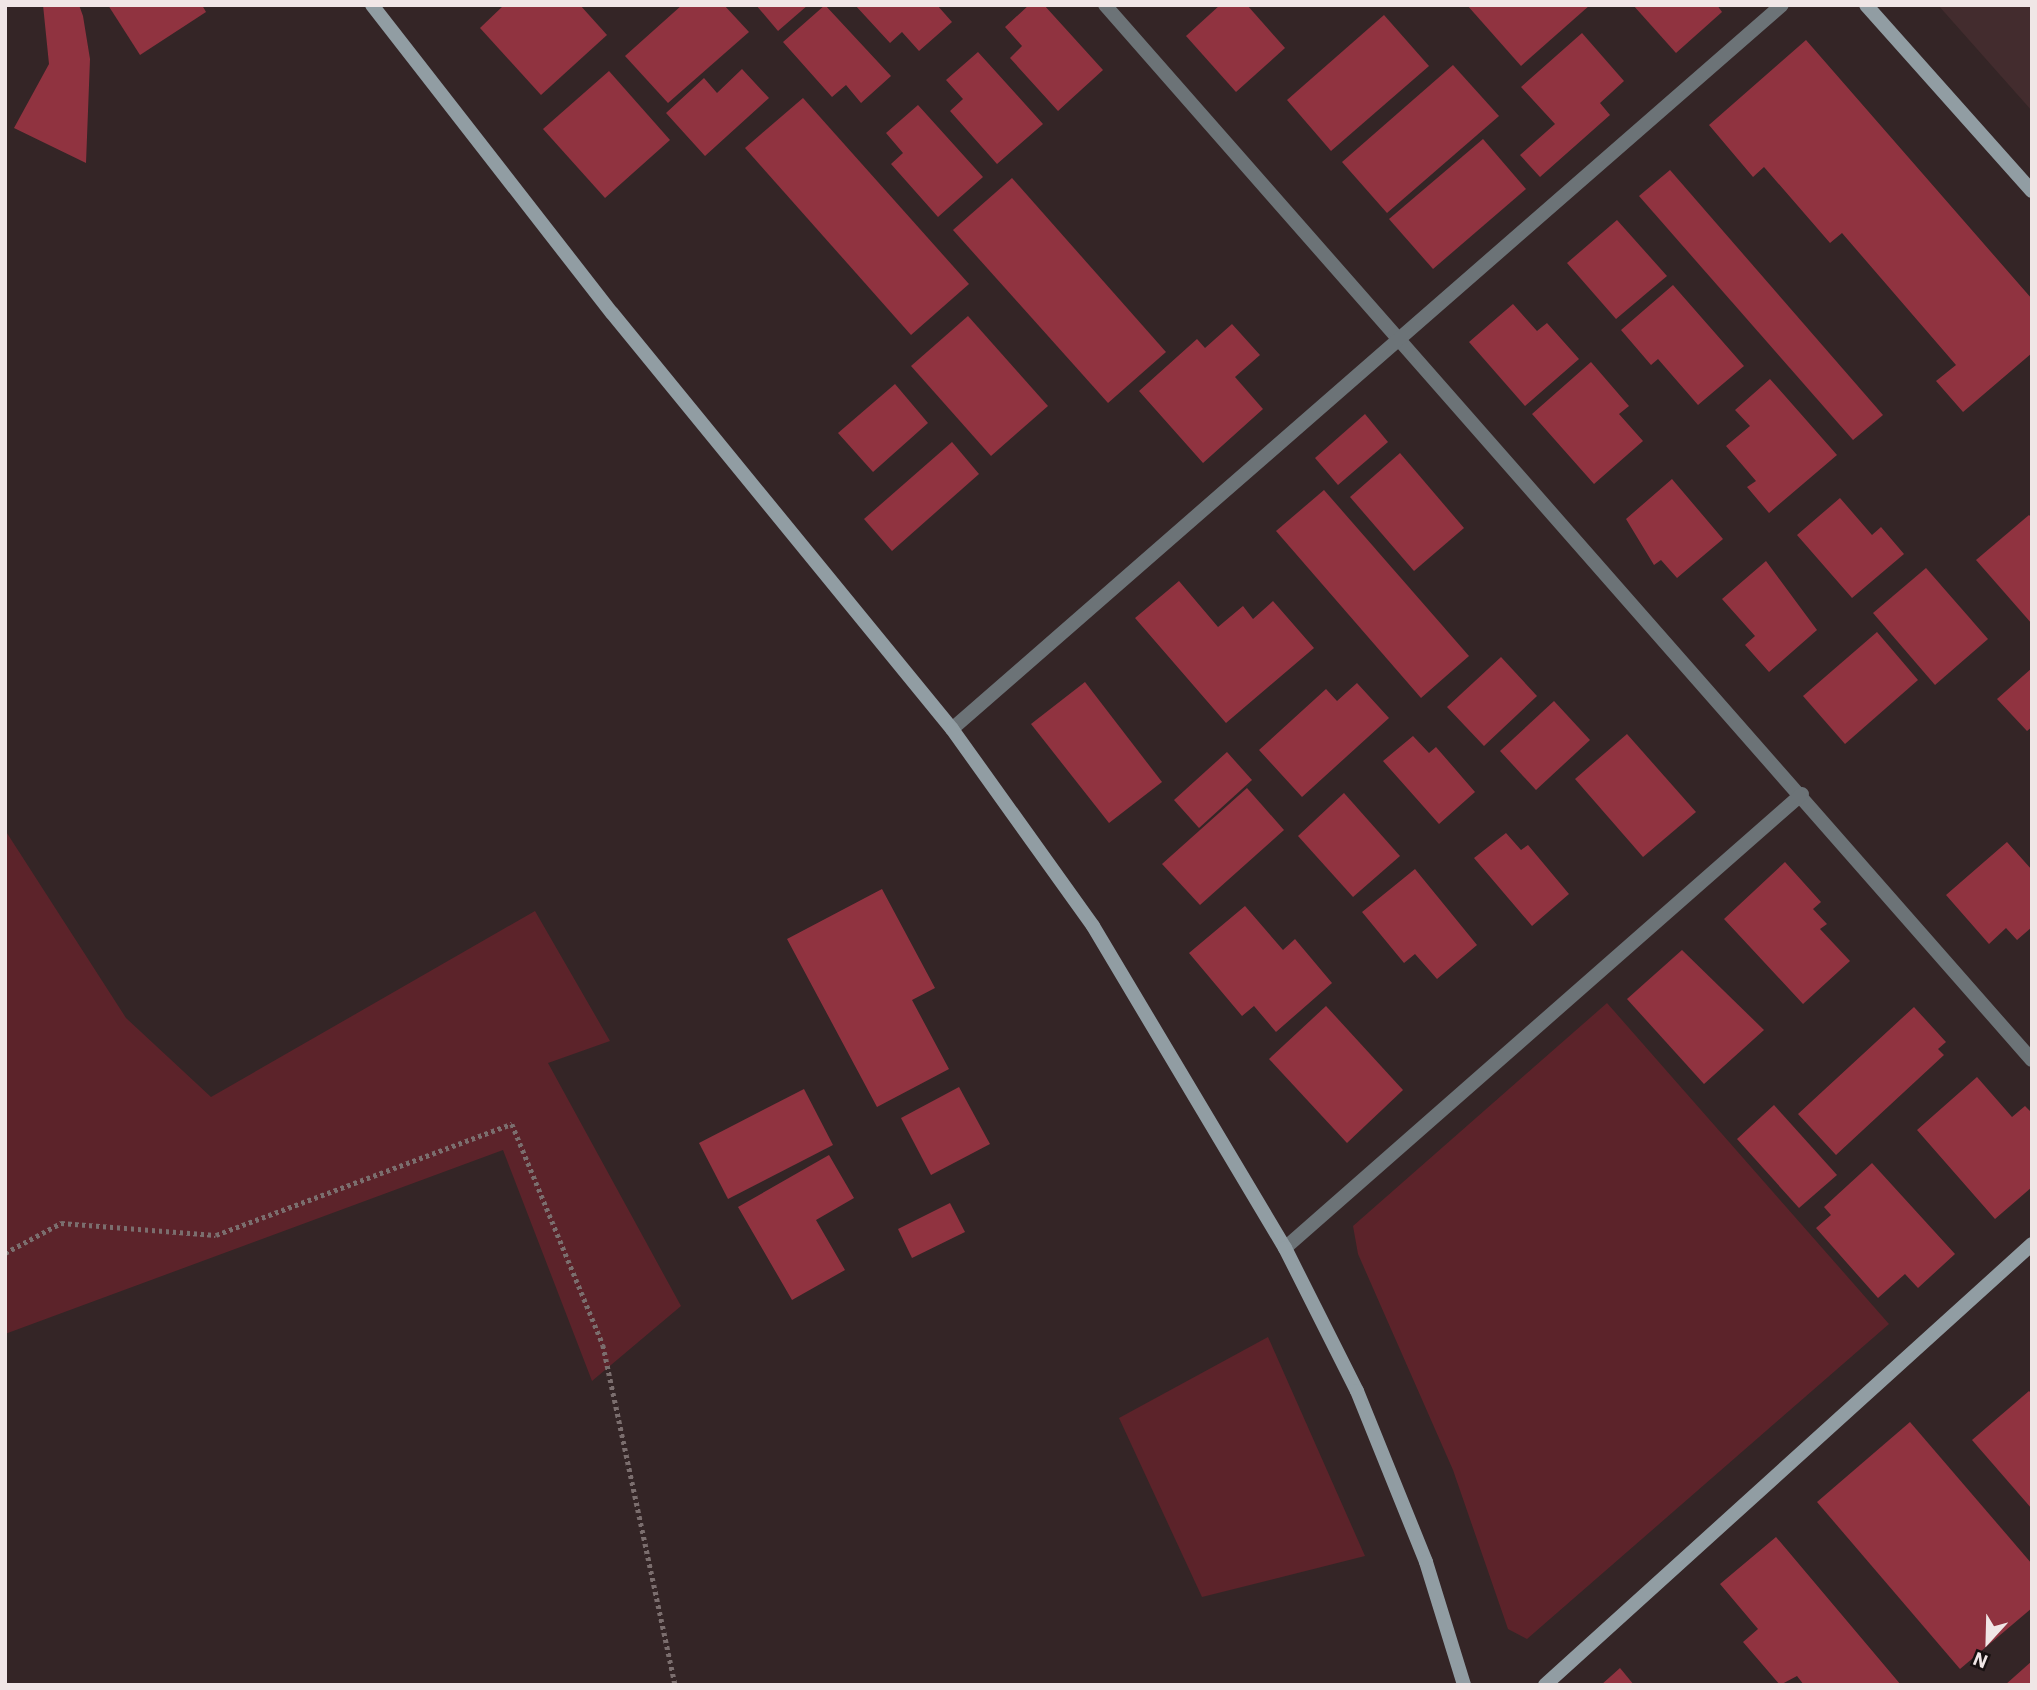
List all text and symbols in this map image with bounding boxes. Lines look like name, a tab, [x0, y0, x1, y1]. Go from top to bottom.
north arrow	[1953, 1606, 2023, 1676]
text: N	[1969, 1647, 1991, 1674]

